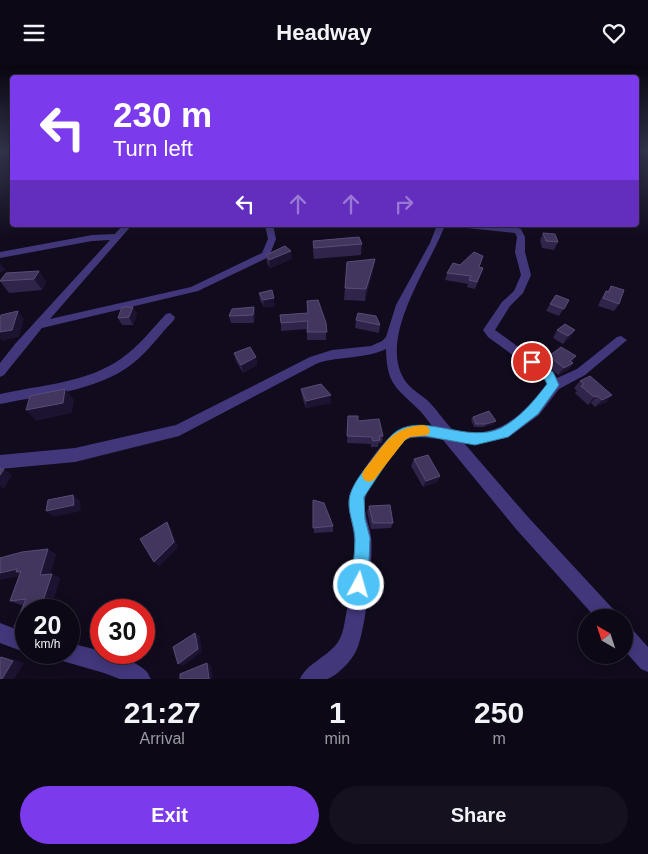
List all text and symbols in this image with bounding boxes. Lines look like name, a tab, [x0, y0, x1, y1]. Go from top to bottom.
icon: menu	[20, 19, 48, 47]
icon: heart	[600, 19, 628, 47]
text: Headway	[276, 20, 372, 45]
icon: left	[30, 95, 95, 160]
text: 230 m	[113, 95, 212, 134]
text: Turn left	[113, 136, 193, 161]
icon: left	[231, 190, 259, 218]
icon: ahead	[284, 190, 312, 218]
icon: ahead	[337, 190, 365, 218]
icon: right	[390, 190, 418, 218]
pin	[511, 341, 553, 383]
icon: arrive	[518, 348, 546, 376]
position arrow	[332, 558, 384, 610]
speed limit sign: 30	[90, 599, 155, 664]
north arrow	[578, 609, 632, 664]
map controls	[578, 609, 633, 664]
text: 20	[34, 611, 61, 639]
text: km/h	[34, 637, 61, 651]
text: 21:27	[124, 696, 201, 729]
text: 1	[329, 696, 346, 729]
text: 250	[474, 696, 524, 729]
text: Arrival	[140, 730, 185, 747]
text: min	[324, 730, 350, 747]
text: m	[492, 730, 506, 747]
button: Exit	[20, 786, 319, 844]
button: Share	[329, 786, 628, 844]

